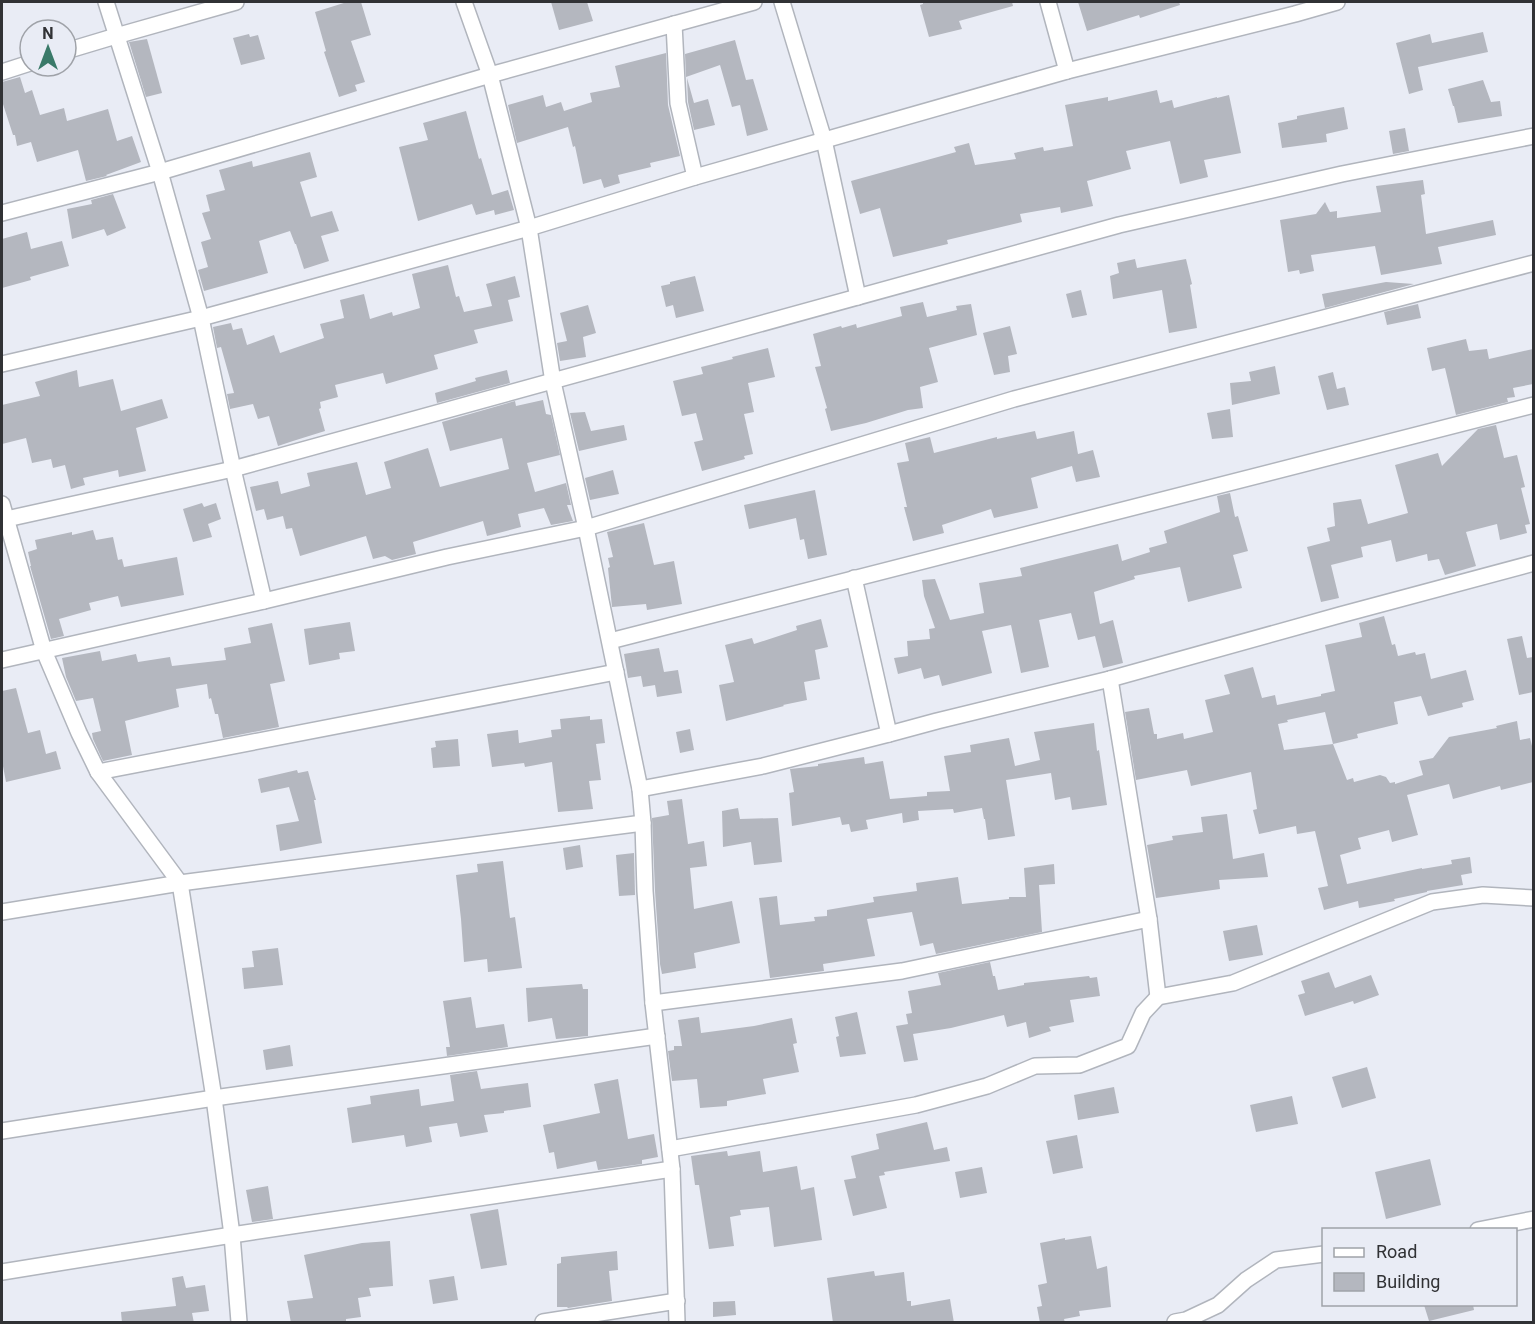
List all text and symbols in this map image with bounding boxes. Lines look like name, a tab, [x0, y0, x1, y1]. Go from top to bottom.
north arrow	[18, 18, 78, 78]
text: N	[42, 24, 54, 43]
legend	[1322, 1228, 1517, 1306]
text: Road	[1376, 1241, 1417, 1262]
text: Building	[1376, 1271, 1440, 1292]

